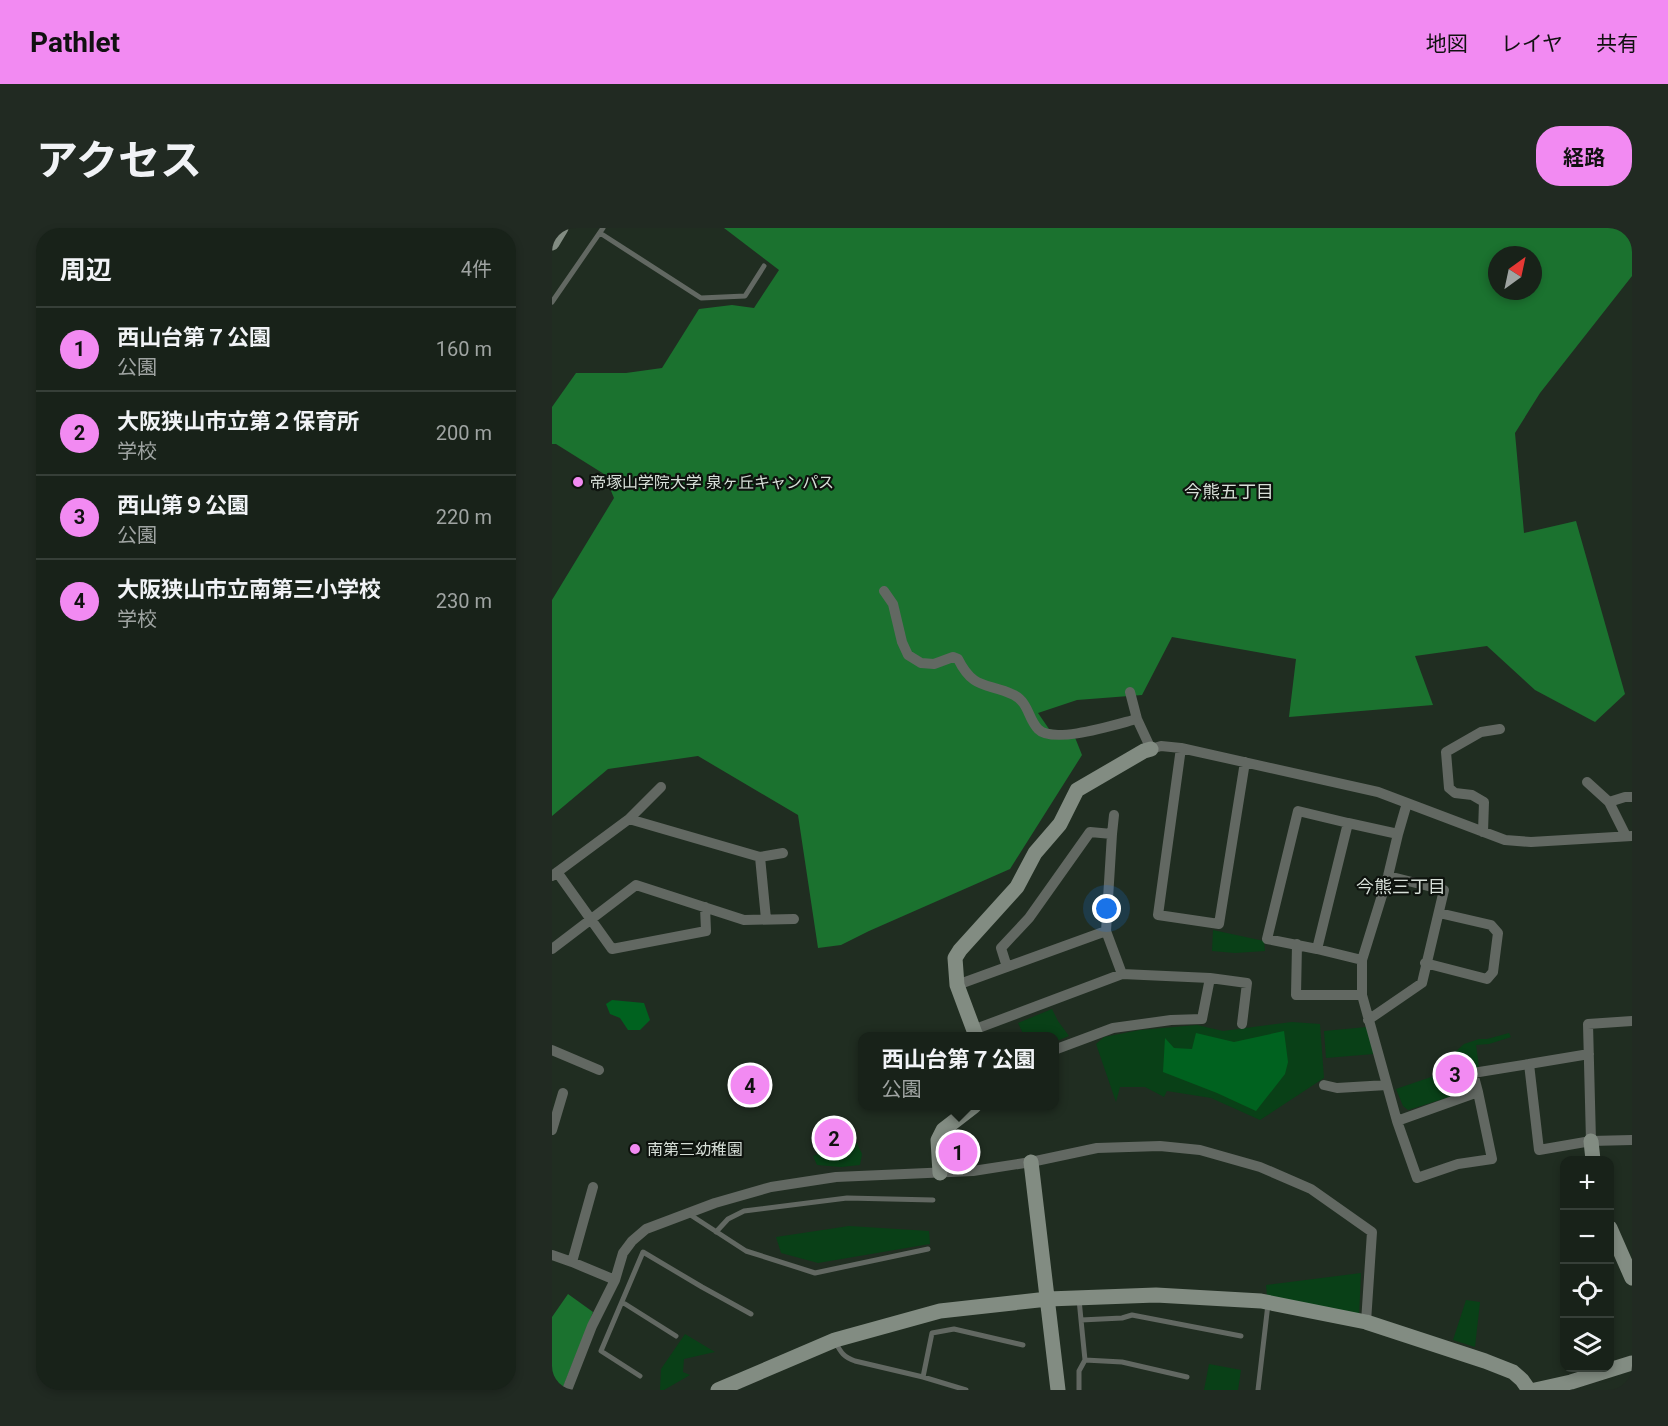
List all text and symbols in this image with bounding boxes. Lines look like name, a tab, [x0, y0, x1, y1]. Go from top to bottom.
text: Pathlet	[30, 26, 120, 59]
text: 地図	[1426, 32, 1468, 56]
text: レイヤ	[1501, 32, 1563, 56]
text: 共有	[1596, 32, 1638, 56]
button: 経路	[1536, 126, 1632, 186]
text: アクセス	[36, 136, 202, 185]
north arrow	[1488, 246, 1542, 300]
text: 周辺	[60, 255, 112, 285]
text: 4件	[461, 257, 492, 281]
text: 西山台第７公園	[117, 325, 271, 350]
text: 1	[74, 337, 85, 361]
text: 160 m	[436, 337, 492, 361]
text: 公園	[117, 355, 157, 379]
text: 大阪狭山市立第２保育所	[117, 409, 359, 434]
text: 2	[74, 421, 85, 445]
text: 200 m	[436, 421, 492, 445]
text: 学校	[117, 439, 157, 463]
place label: 帝塚山学院大学 泉ヶ丘キャンパス	[590, 473, 834, 492]
marker: 帝塚山学院大学 泉ヶ丘キャンパス	[571, 475, 585, 489]
district label: 今熊五丁目	[1184, 481, 1274, 502]
text: 西山第９公園	[117, 493, 249, 518]
text: 3	[74, 505, 85, 529]
text: 220 m	[436, 505, 492, 529]
text: 公園	[117, 523, 157, 547]
text: 大阪狭山市立南第三小学校	[117, 577, 381, 602]
text: 4	[74, 589, 85, 613]
text: 230 m	[436, 589, 492, 613]
text: 学校	[117, 607, 157, 631]
district label: 今熊三丁目	[1356, 876, 1446, 897]
your location	[1092, 894, 1121, 923]
popup	[858, 1032, 1059, 1110]
text: 西山台第７公園	[881, 1047, 1036, 1072]
pin: 3	[1436, 1052, 1474, 1096]
pin: 4	[730, 1062, 770, 1108]
text: 公園	[881, 1077, 921, 1101]
pin: 2	[814, 1116, 854, 1160]
pin: 1	[938, 1130, 978, 1174]
place label: 南第三幼稚園	[647, 1140, 743, 1159]
marker: 南第三幼稚園	[628, 1142, 642, 1156]
map controls	[1560, 1156, 1614, 1372]
button: +	[1560, 1156, 1614, 1210]
button: −	[1560, 1210, 1614, 1264]
button: locate	[1560, 1264, 1614, 1318]
button: layers	[1560, 1318, 1614, 1372]

